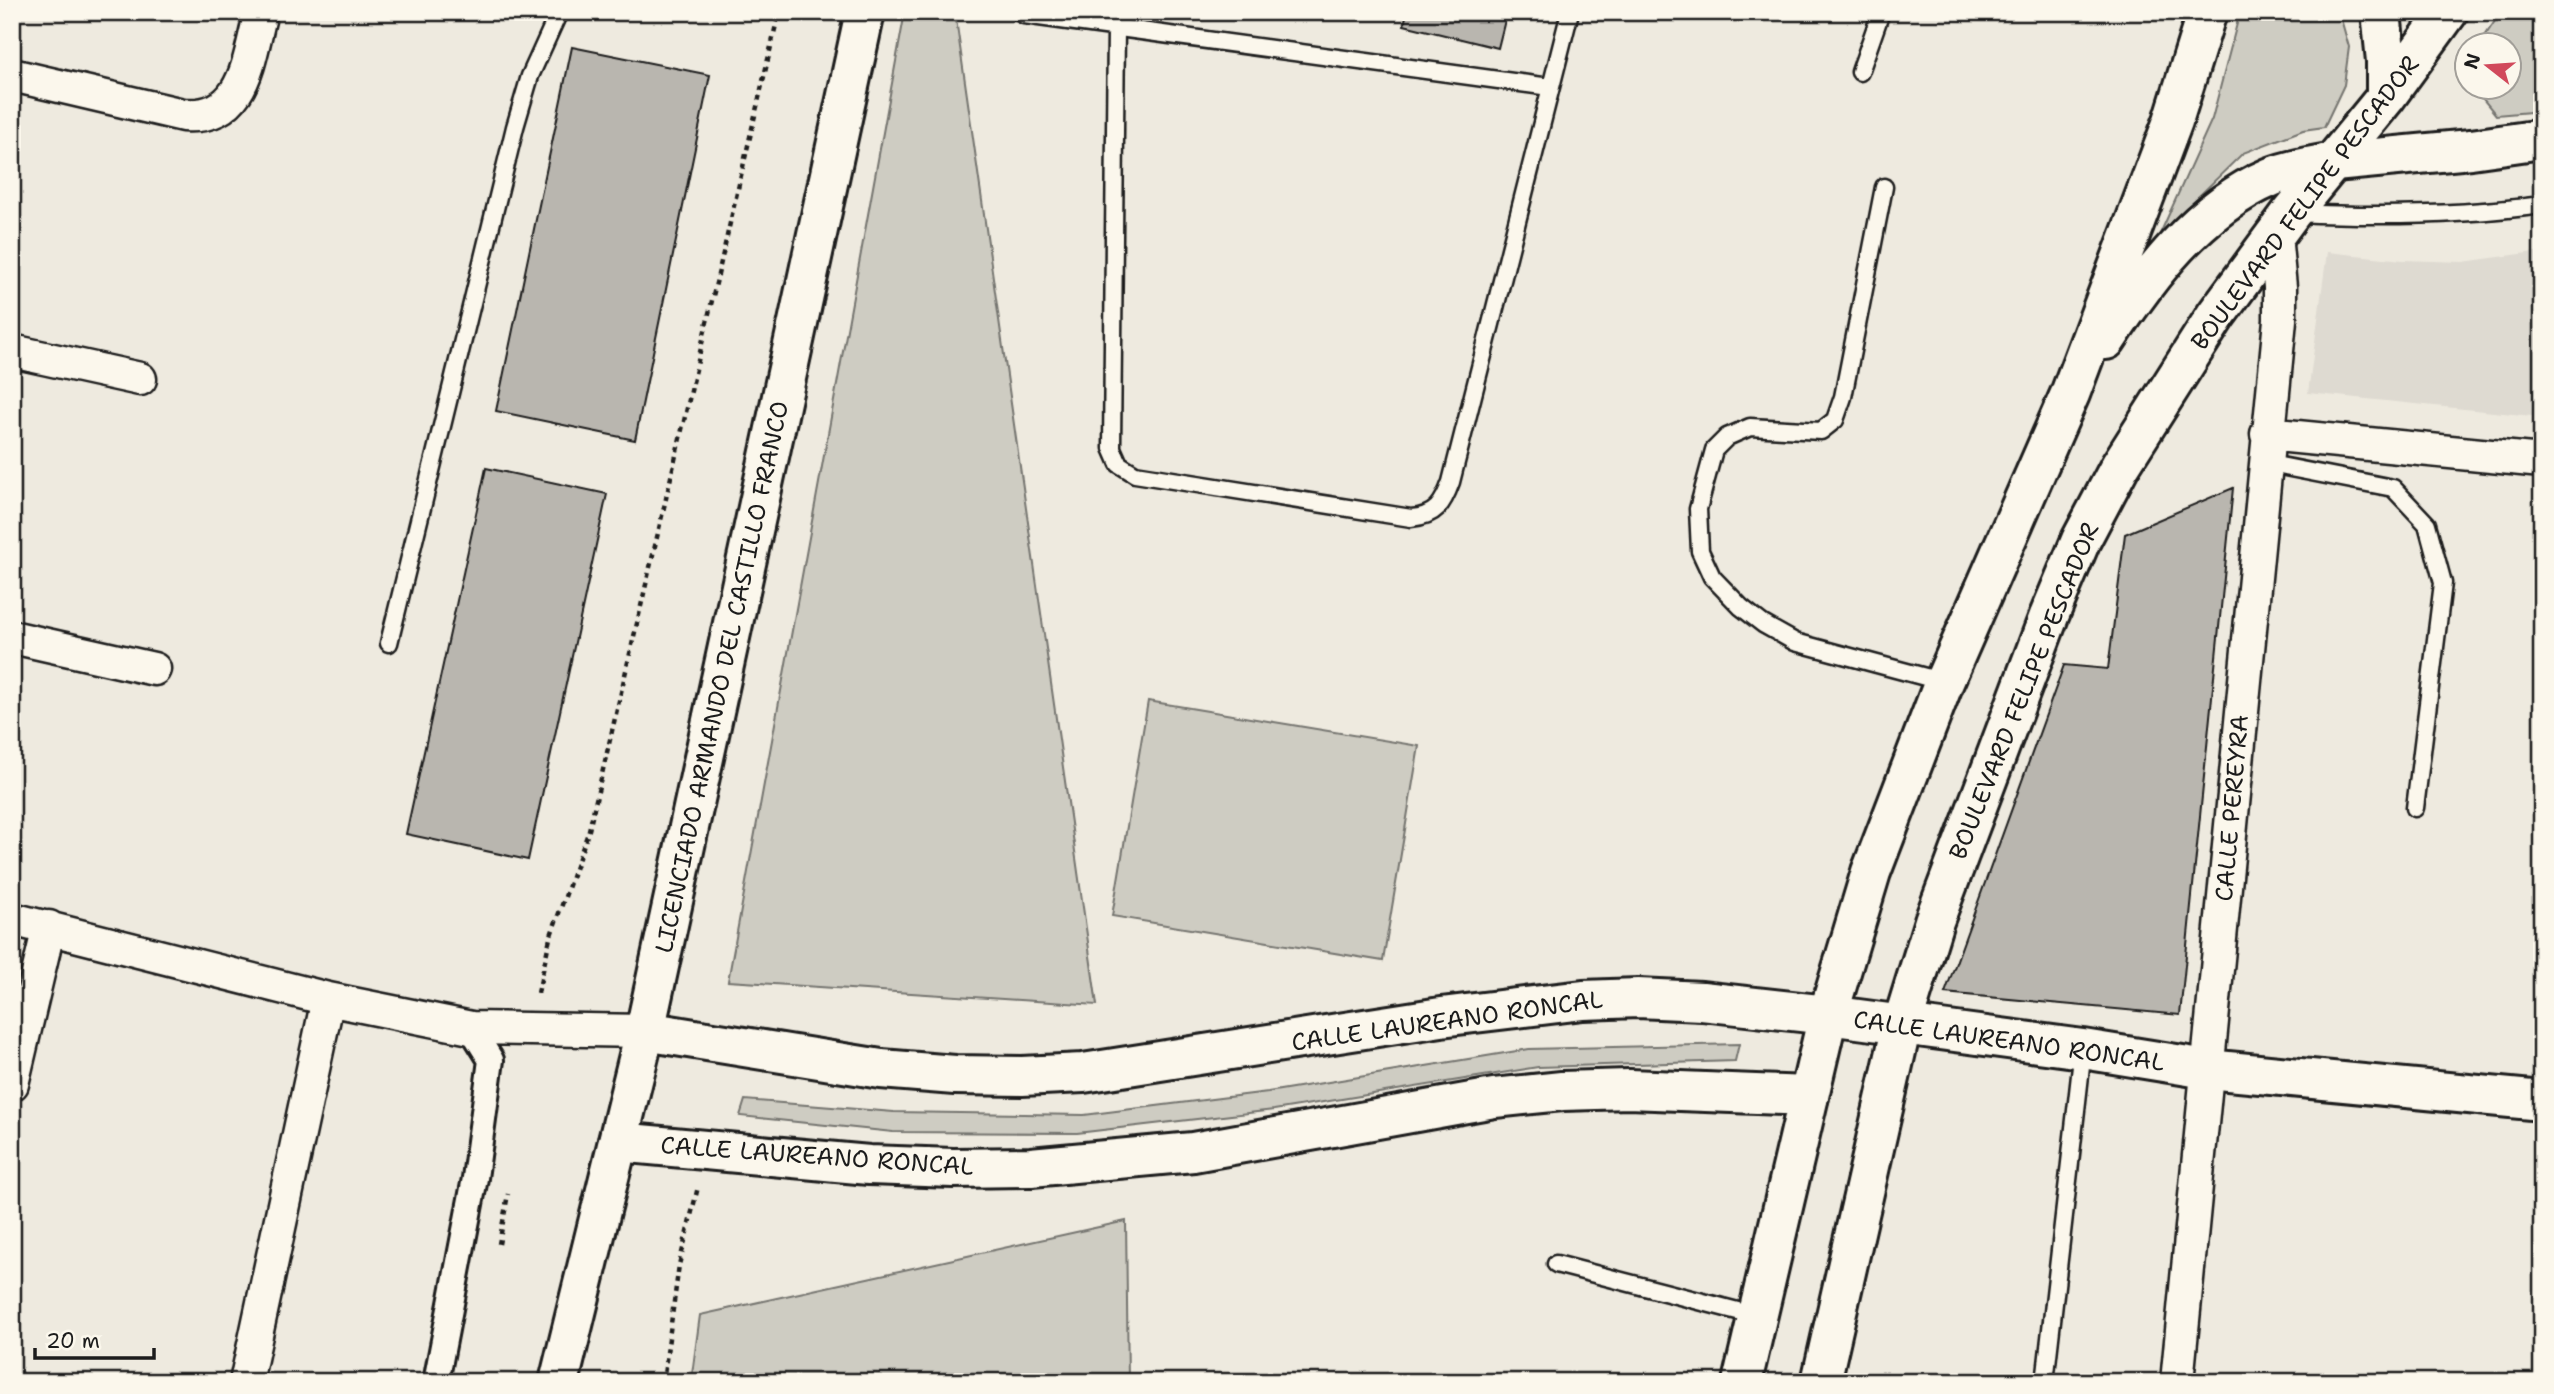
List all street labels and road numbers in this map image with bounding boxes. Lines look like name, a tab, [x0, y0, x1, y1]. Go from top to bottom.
street label: BOULEVARD FELIPE PESCADOR	[2184, 49, 2426, 357]
street label: LICENCIADO ARMANDO DEL CASTILLO FRANCO	[648, 398, 796, 956]
street label: BOULEVARD FELIPE PESCADOR	[1942, 518, 2106, 864]
street label: CALLE PEREYRA	[2208, 713, 2256, 903]
street label: CALLE LAUREANO RONCAL	[1289, 983, 1605, 1059]
street label: CALLE LAUREANO RONCAL	[1851, 1003, 2167, 1079]
street label: CALLE LAUREANO RONCAL	[659, 1129, 975, 1183]

